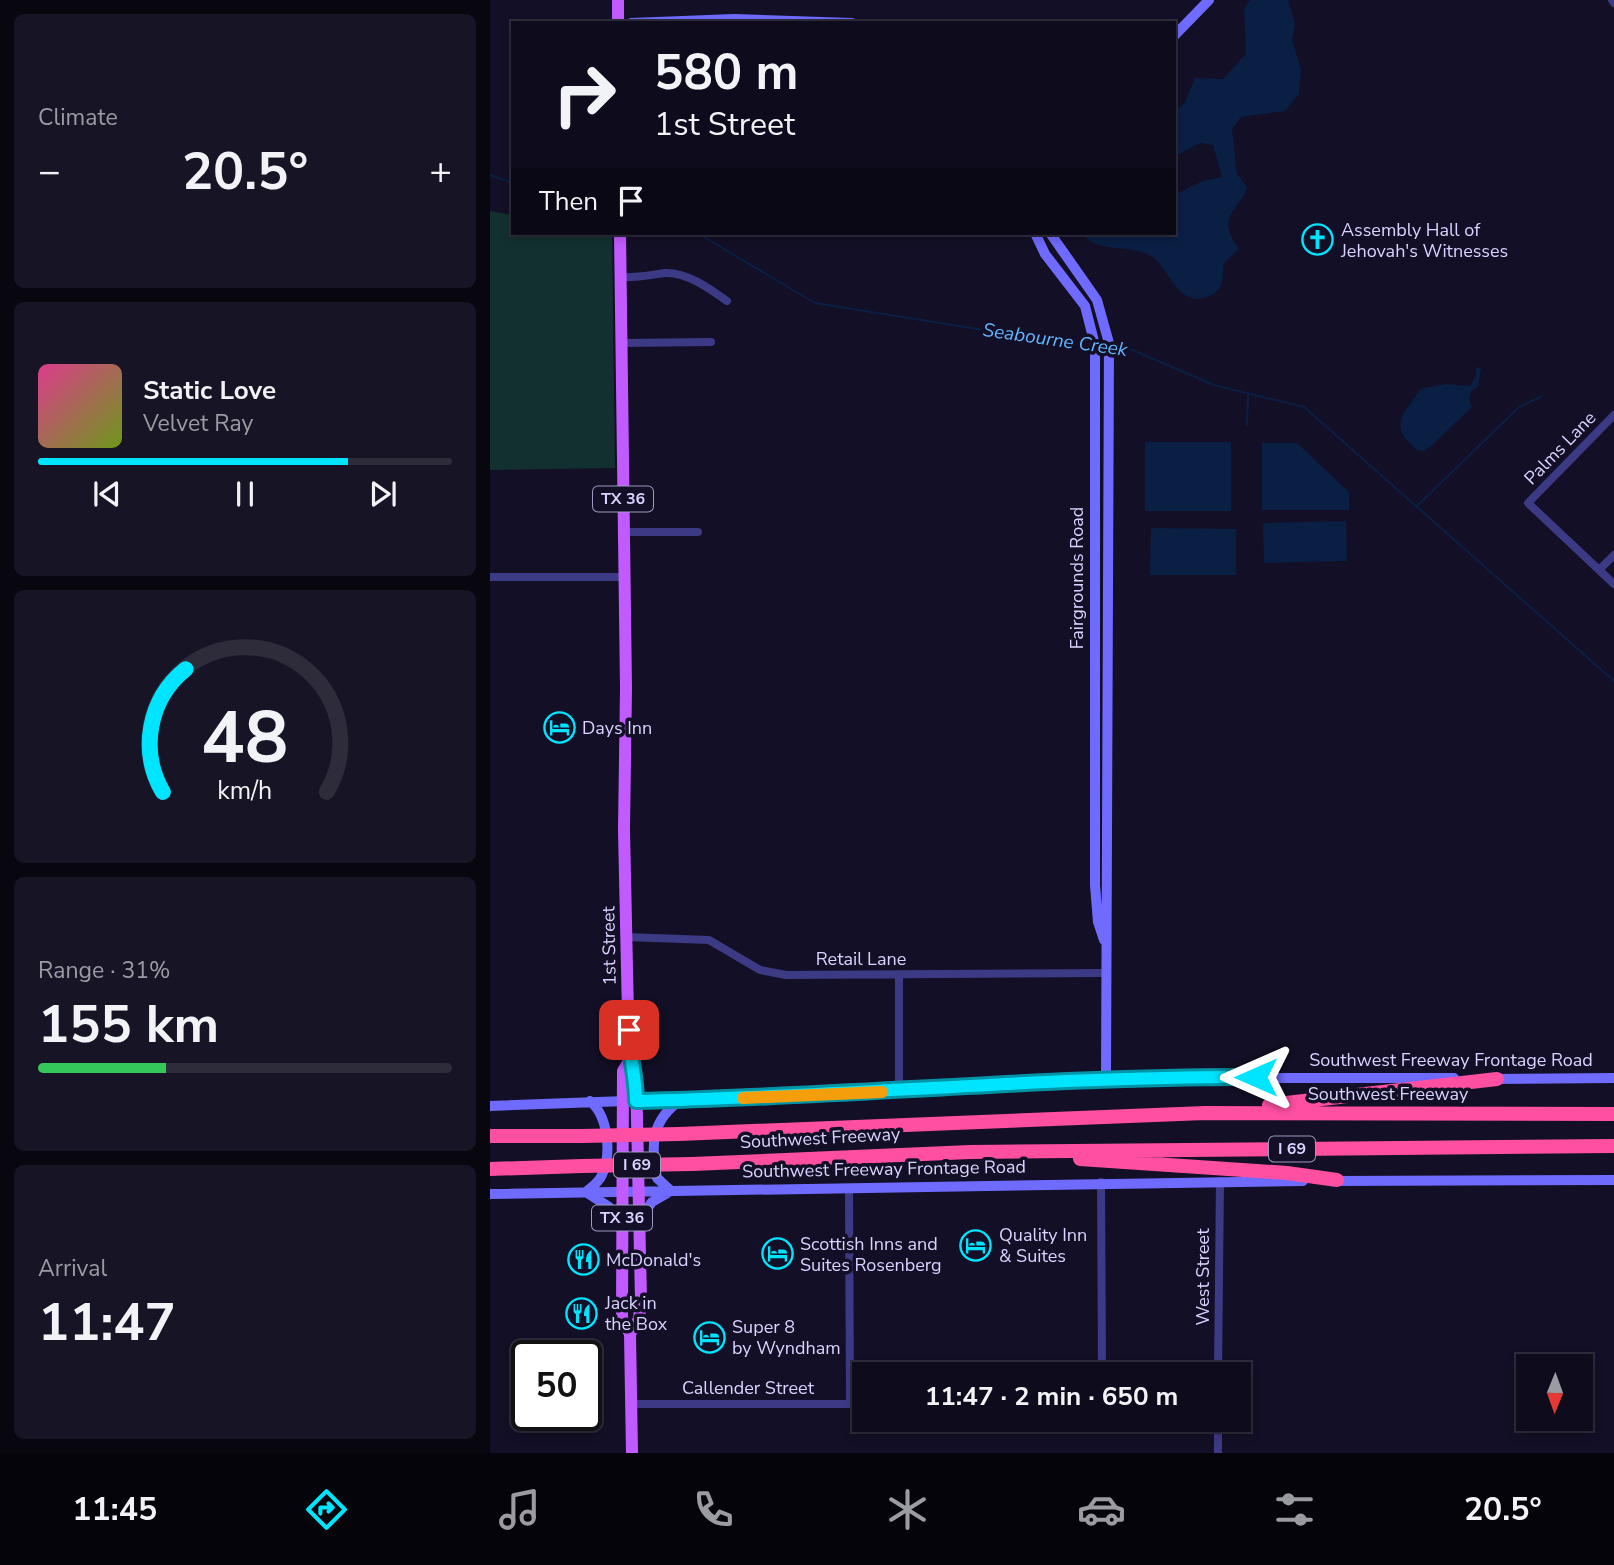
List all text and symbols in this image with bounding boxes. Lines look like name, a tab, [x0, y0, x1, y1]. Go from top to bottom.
text: 580 m	[654, 39, 798, 106]
icon: right	[539, 49, 630, 140]
text: Climate	[38, 102, 118, 133]
text: 1st Street	[654, 103, 795, 146]
text: 20.5°	[182, 136, 308, 207]
text: −	[38, 146, 61, 197]
text: +	[429, 146, 452, 197]
icon: arrive	[612, 182, 650, 220]
text: Then	[539, 184, 598, 219]
place label: Assembly Hall of Jehovah's Witnesses	[1340, 218, 1508, 263]
church icon: Assembly Hall of Jehovah's Witnesses	[1301, 223, 1335, 257]
water label: Seabourne Creek	[981, 317, 1130, 363]
text: Static Love	[143, 373, 276, 408]
street label: Palms Lane	[1519, 406, 1601, 490]
text: Velvet Ray	[143, 408, 253, 439]
icon: previous	[88, 475, 126, 513]
icon: pause	[226, 475, 264, 513]
icon: next	[364, 475, 402, 513]
road number: TX 36	[593, 486, 653, 512]
street label: Fairgrounds Road	[1065, 507, 1089, 649]
text: 48	[201, 689, 289, 789]
hotel icon: Days Inn	[542, 711, 576, 745]
place label: Days Inn	[582, 716, 652, 740]
text: km/h	[217, 774, 273, 808]
street label: 1st Street	[596, 905, 622, 986]
street label: Retail Lane	[816, 947, 906, 971]
text: Range · 31%	[38, 955, 170, 986]
text: 155 km	[38, 989, 219, 1060]
pin	[599, 1000, 659, 1060]
icon: arrive	[610, 1011, 648, 1049]
position arrow	[1219, 1040, 1293, 1114]
street label: Southwest Freeway Frontage Road	[1309, 1048, 1593, 1072]
street label: Southwest Freeway	[1308, 1082, 1469, 1106]
street label: Southwest Freeway	[739, 1122, 901, 1154]
road number: I 69	[1269, 1136, 1315, 1162]
road number: I 69	[614, 1152, 660, 1177]
street label: Southwest Freeway Frontage Road	[742, 1155, 1026, 1183]
road number: TX 36	[592, 1206, 652, 1230]
place label: Quality Inn & Suites	[999, 1223, 1087, 1268]
hotel icon: Quality Inn & Suites	[959, 1228, 993, 1262]
street label: West Street	[1191, 1228, 1215, 1325]
place label: Scottish Inns and Suites Rosenberg	[800, 1232, 942, 1277]
hotel icon: Scottish Inns and Suites Rosenberg	[760, 1237, 794, 1271]
restaurant icon: McDonald's	[566, 1243, 600, 1277]
place label: McDonald's	[606, 1248, 701, 1272]
text: Arrival	[38, 1253, 107, 1284]
text: 11:47	[38, 1287, 176, 1358]
place label: Jack in the Box	[604, 1291, 668, 1336]
restaurant icon: Jack in the Box	[565, 1296, 599, 1330]
place label: Super 8 by Wyndham	[732, 1315, 841, 1360]
hotel icon: Super 8 by Wyndham	[692, 1320, 726, 1354]
speed limit sign: 50	[511, 1340, 602, 1431]
north arrow	[1516, 1354, 1592, 1432]
map controls	[1516, 1354, 1593, 1431]
street label: Callender Street	[682, 1376, 815, 1400]
text: 11:47 · 2 min · 650 m	[925, 1379, 1178, 1414]
icon: directions	[302, 1485, 351, 1534]
icon: music	[495, 1485, 544, 1534]
icon: phone	[689, 1485, 738, 1534]
icon: climate	[883, 1485, 932, 1534]
icon: car	[1077, 1485, 1126, 1534]
icon: filters	[1270, 1485, 1319, 1534]
text: 11:45	[72, 1488, 157, 1531]
text: 20.5°	[1464, 1488, 1542, 1531]

